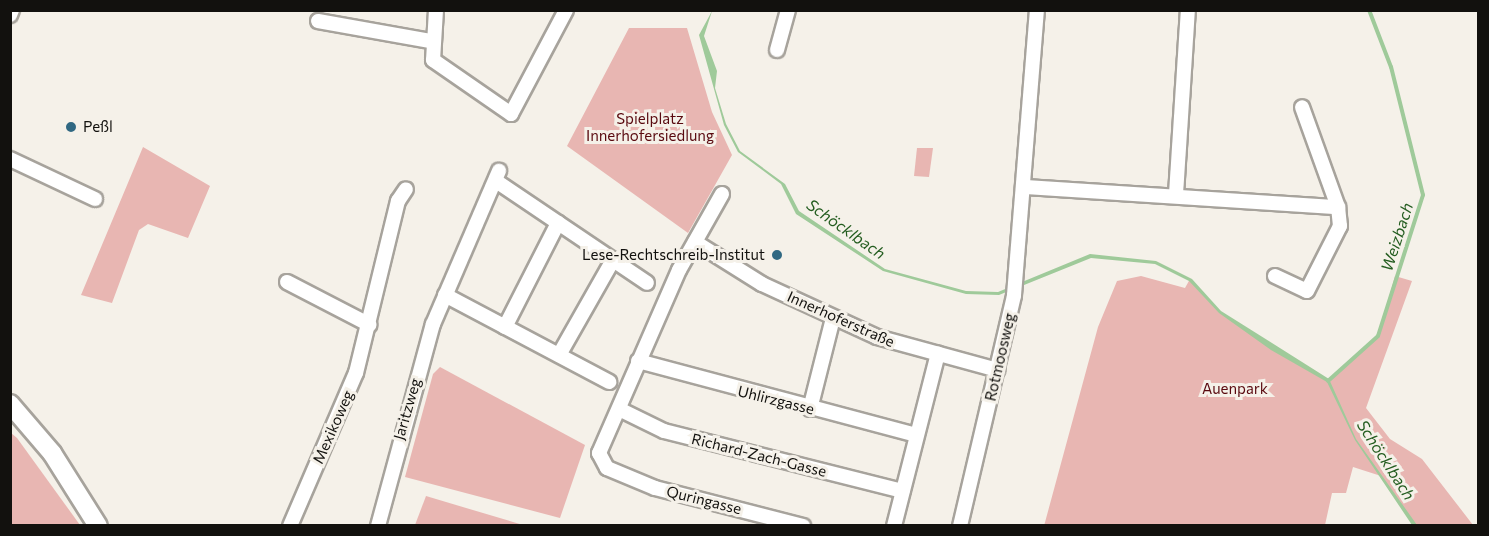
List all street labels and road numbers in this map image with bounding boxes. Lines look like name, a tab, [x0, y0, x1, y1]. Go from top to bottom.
street label: Innerhoferstraße	[785, 287, 897, 351]
street label: Rotmoosweg	[981, 311, 1019, 403]
street label: Jaritzweg	[390, 376, 424, 442]
street label: Uhlirzgasse	[736, 382, 816, 418]
street label: Mexikoweg	[309, 388, 357, 466]
street label: Richard-Zach-Gasse	[690, 430, 828, 480]
street label: Quringasse	[665, 482, 743, 518]

